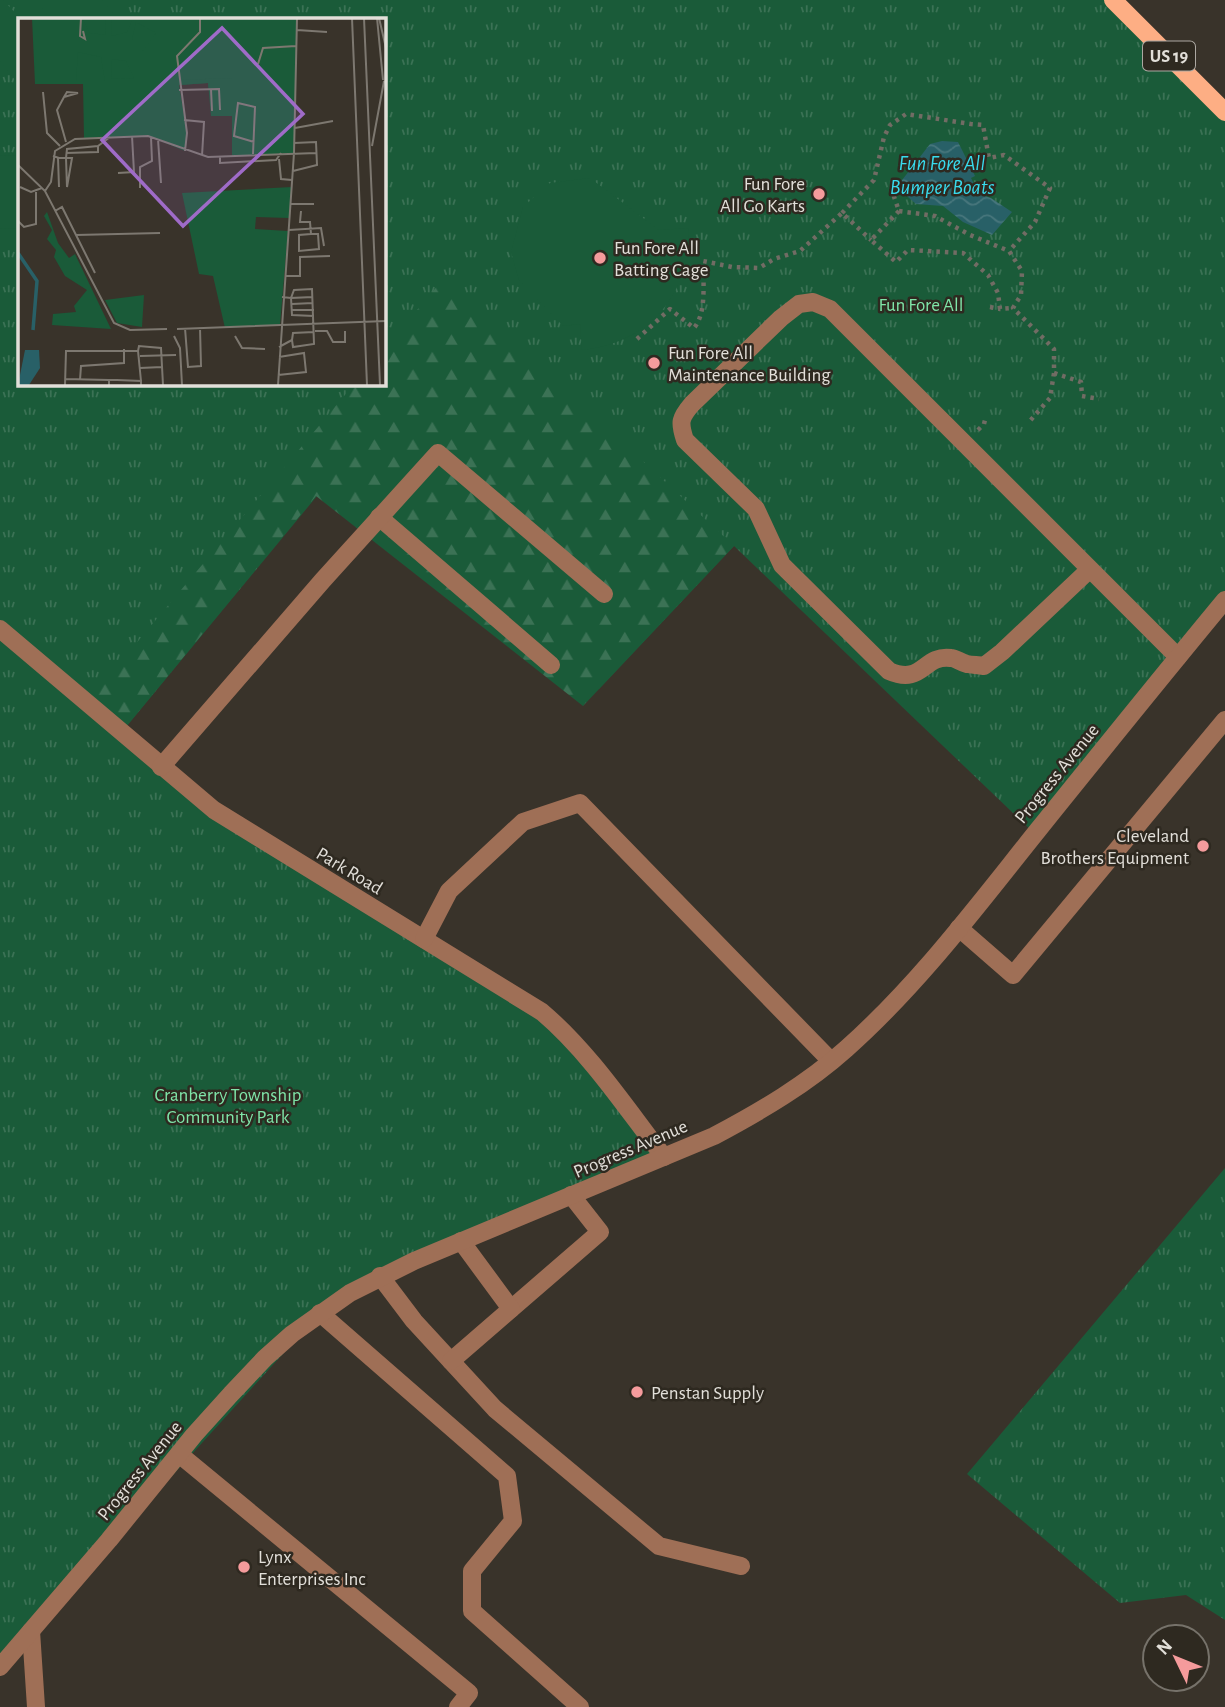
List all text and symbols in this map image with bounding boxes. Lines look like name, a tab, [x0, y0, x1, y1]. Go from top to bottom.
inset map	[18, 18, 385, 385]
road number: US 19	[1143, 42, 1195, 70]
water label: Fun Fore All Bumper Boats	[890, 153, 995, 199]
place label: Fun Fore All Go Karts	[720, 175, 805, 216]
marker: Fun Fore All Go Karts	[811, 186, 827, 202]
place label: Fun Fore All Batting Cage	[614, 239, 709, 280]
marker: Fun Fore All Batting Cage	[592, 250, 608, 266]
park label: Fun Fore All	[879, 296, 963, 315]
place label: Fun Fore All Maintenance Building	[668, 344, 831, 385]
marker: Fun Fore All Maintenance Building	[646, 355, 662, 371]
street label: Progress Avenue	[1011, 721, 1103, 827]
place label: Cleveland Brothers Equipment	[1041, 827, 1189, 868]
marker: Cleveland Brothers Equipment	[1195, 838, 1211, 854]
street label: Park Road	[313, 844, 386, 898]
park label: Cranberry Township Community Park	[154, 1086, 302, 1127]
street label: Progress Avenue	[571, 1117, 690, 1182]
marker: Penstan Supply	[629, 1384, 645, 1400]
place label: Penstan Supply	[651, 1384, 764, 1403]
street label: Progress Avenue	[94, 1418, 186, 1524]
place label: Lynx Enterprises Inc	[258, 1548, 366, 1589]
marker: Lynx Enterprises Inc	[236, 1559, 252, 1575]
north arrow	[1141, 1623, 1211, 1693]
text: N	[1153, 1636, 1176, 1659]

